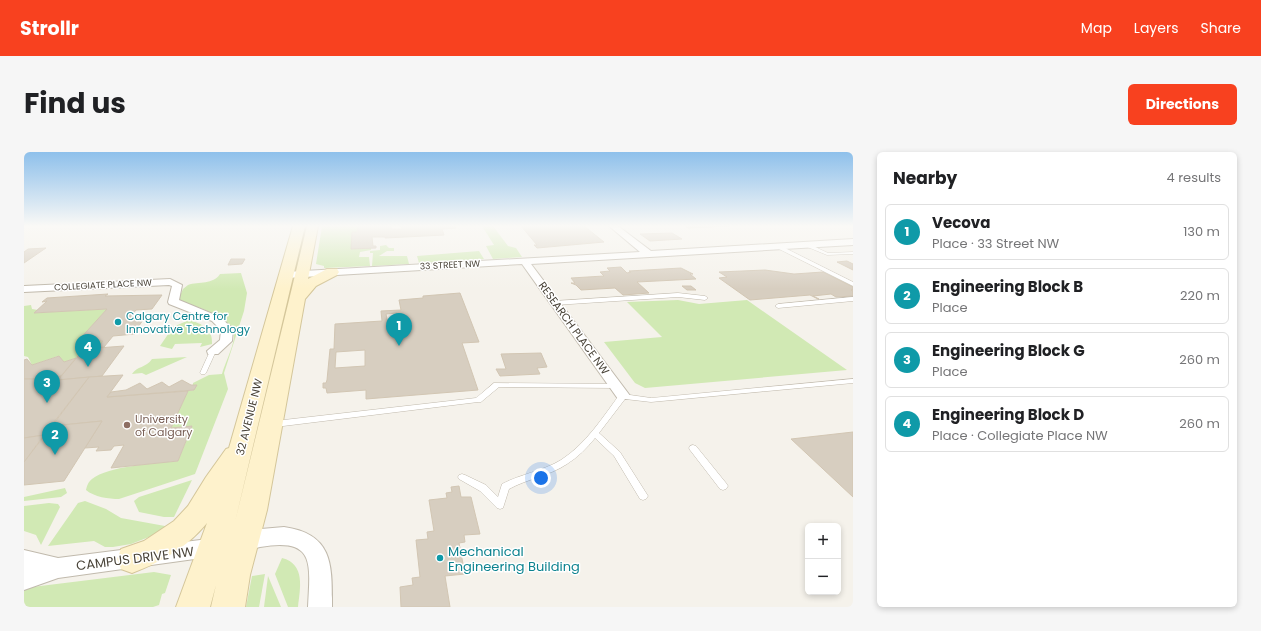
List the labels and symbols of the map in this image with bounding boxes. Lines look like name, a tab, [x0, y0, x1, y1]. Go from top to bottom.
street label: 33 STREET NW	[420, 257, 481, 273]
street label: COLLEGIATE PLACE NW	[54, 276, 152, 294]
street label: RESEARCH PLACE NW	[535, 278, 613, 378]
place label: Calgary Centre for Innovative Technology	[126, 308, 251, 337]
pin: 1	[386, 313, 412, 346]
marker: Calgary Centre for Innovative Technology	[113, 317, 123, 327]
pin: 4	[75, 334, 101, 367]
pin: 3	[34, 370, 60, 403]
street label: 32 AVENUE NW	[232, 377, 266, 457]
place label: University of Calgary	[135, 411, 193, 440]
marker: University of Calgary	[122, 420, 132, 430]
pin: 2	[42, 422, 68, 455]
your location	[531, 468, 551, 488]
street label: CAMPUS DRIVE NW	[75, 542, 195, 575]
place label: Mechanical Engineering Building	[448, 542, 580, 576]
marker: Mechanical Engineering Building	[435, 553, 445, 563]

